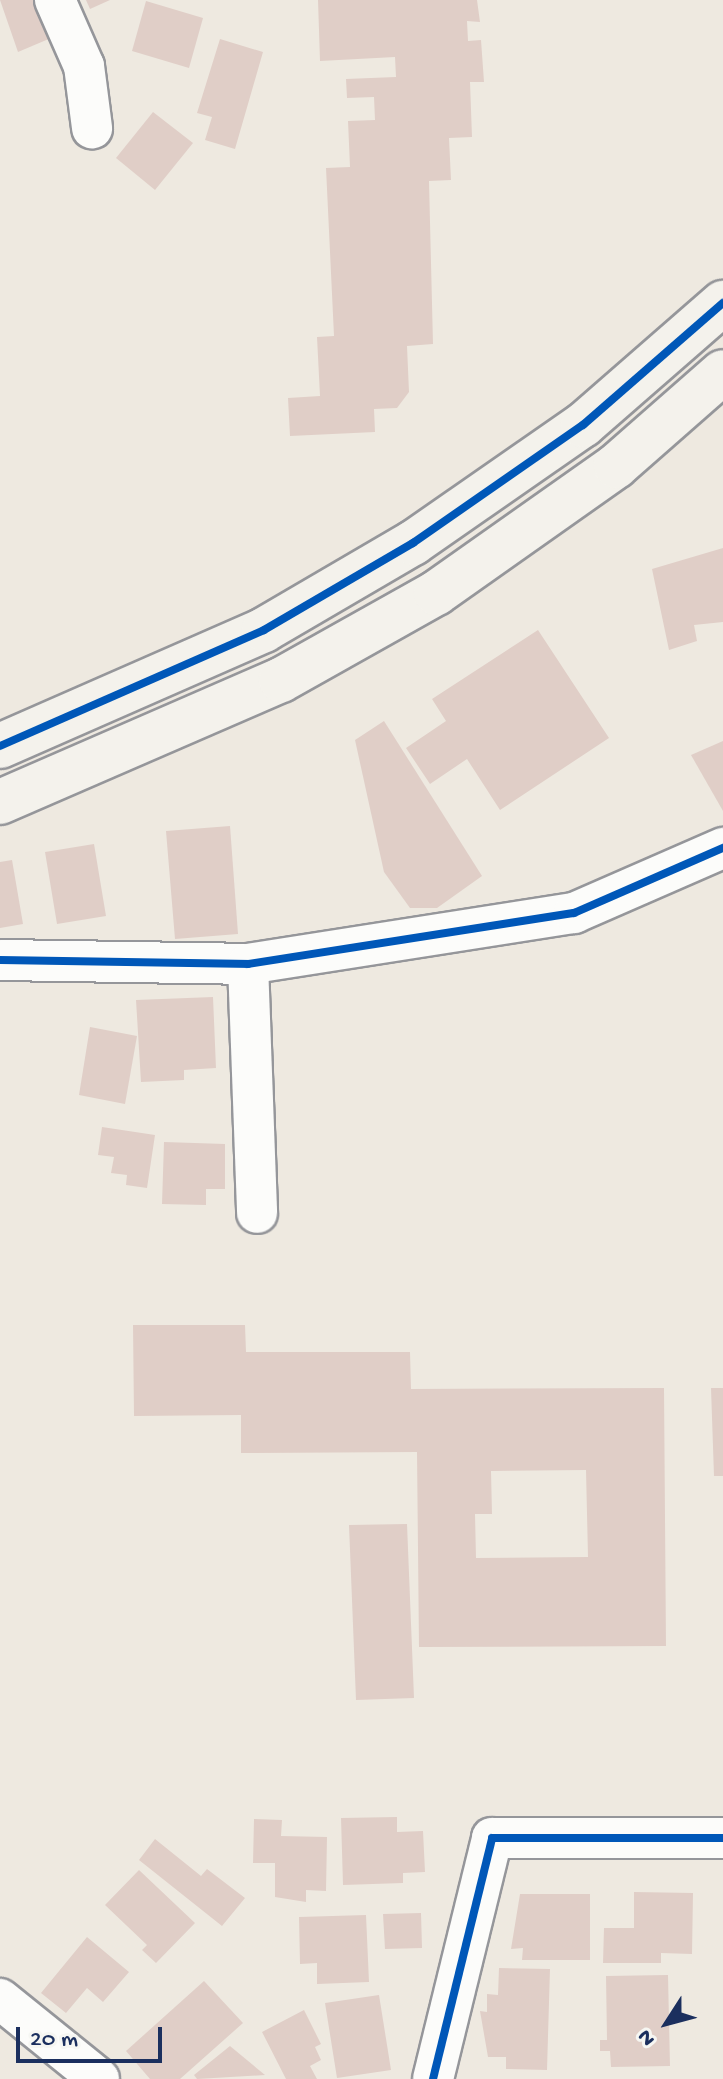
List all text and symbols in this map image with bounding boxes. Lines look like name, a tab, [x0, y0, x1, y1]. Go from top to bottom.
north arrow	[627, 1983, 707, 2063]
scale bar	[20, 2011, 166, 2061]
text: N	[633, 2024, 662, 2051]
text: 20 m	[30, 2026, 78, 2055]

